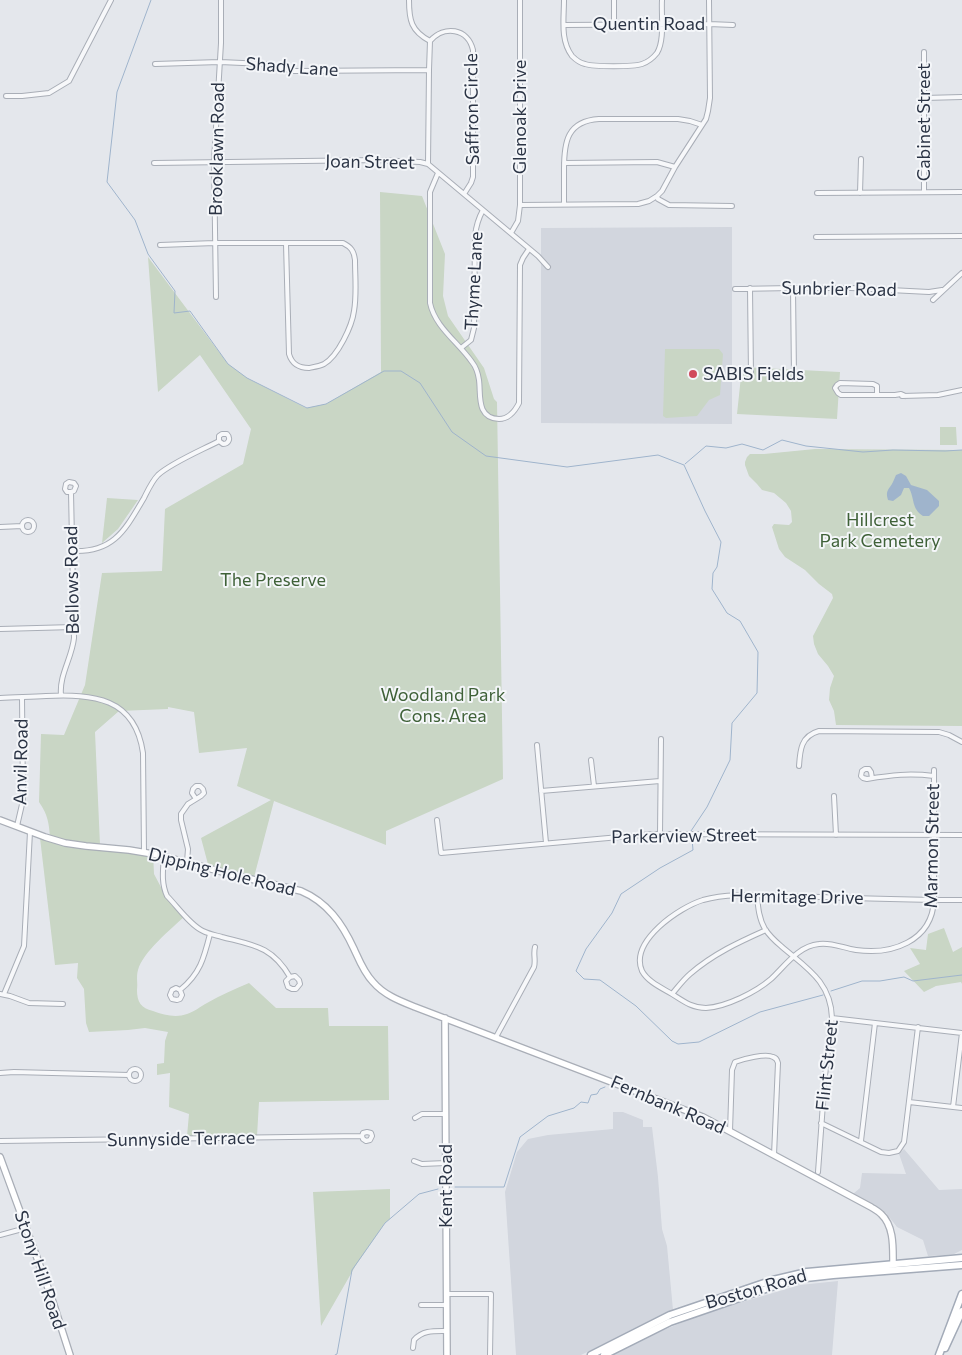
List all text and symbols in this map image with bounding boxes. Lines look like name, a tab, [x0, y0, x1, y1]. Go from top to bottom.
street label: Quentin Road	[593, 13, 705, 35]
street label: Shady Lane	[245, 53, 339, 81]
street label: Saffron Circle	[460, 53, 484, 165]
street label: Glenoak Drive	[509, 60, 531, 174]
street label: Cabinet Street	[913, 63, 935, 181]
street label: Brooklawn Road	[205, 82, 229, 216]
street label: Joan Street	[325, 150, 415, 174]
street label: Thyme Lane	[461, 231, 487, 331]
street label: Sunbrier Road	[781, 277, 897, 301]
place label: SABIS Fields	[703, 363, 804, 385]
marker: SABIS Fields	[687, 368, 699, 380]
park label: Hillcrest Park Cemetery	[819, 509, 941, 552]
street label: Bellows Road	[60, 525, 84, 635]
park label: The Preserve	[220, 569, 326, 591]
park label: Woodland Park Cons. Area	[381, 684, 505, 726]
street label: Anvil Road	[9, 719, 33, 805]
street label: Marmon Street	[920, 783, 944, 909]
street label: Parkerview Street	[611, 824, 757, 848]
street label: Dipping Hole Road	[146, 843, 298, 901]
street label: Hermitage Drive	[730, 885, 864, 909]
street label: Flint Street	[811, 1018, 843, 1112]
street label: Fernbank Road	[607, 1071, 729, 1139]
street label: Sunnyside Terrace	[107, 1127, 255, 1151]
street label: Kent Road	[435, 1144, 457, 1228]
street label: Stony Hill Road	[10, 1208, 70, 1332]
street label: Boston Road	[703, 1264, 809, 1314]

